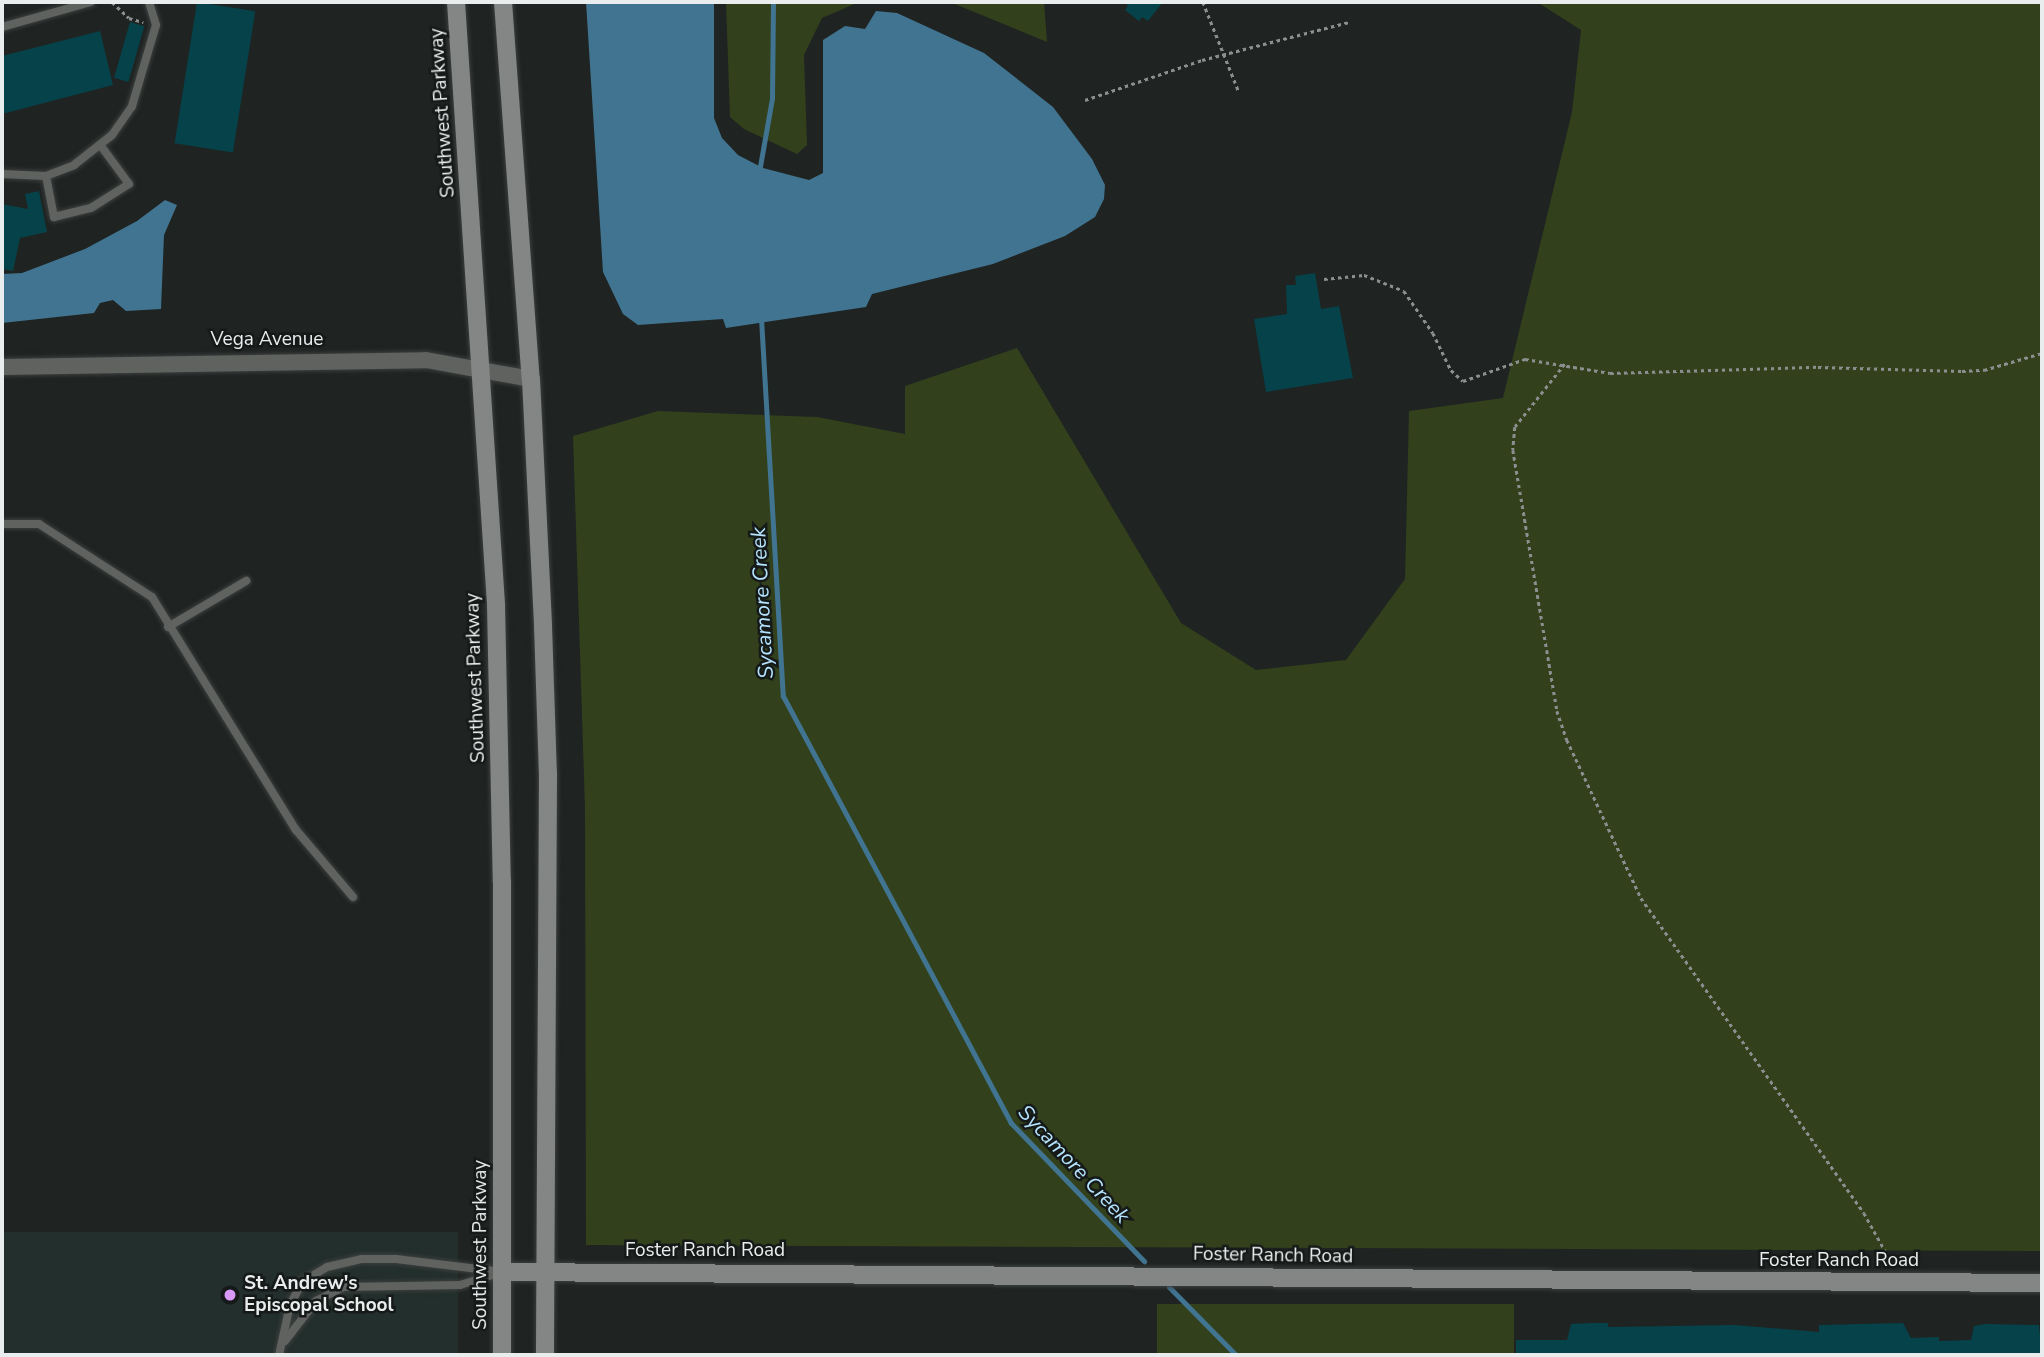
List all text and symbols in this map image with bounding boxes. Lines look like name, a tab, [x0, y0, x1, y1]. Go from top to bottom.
street label: Southwest Parkway	[426, 27, 460, 199]
street label: Vega Avenue	[211, 329, 323, 351]
water label: Sycamore Creek	[745, 526, 779, 680]
street label: Southwest Parkway	[462, 593, 490, 763]
water label: Sycamore Creek	[1013, 1100, 1135, 1228]
street label: Southwest Parkway	[470, 1160, 492, 1330]
street label: Foster Ranch Road	[625, 1240, 785, 1262]
street label: Foster Ranch Road	[1193, 1243, 1353, 1269]
street label: Foster Ranch Road	[1759, 1250, 1919, 1272]
place label: St. Andrew's Episcopal School	[244, 1273, 394, 1317]
marker: St. Andrew's Episcopal School	[222, 1287, 238, 1303]

